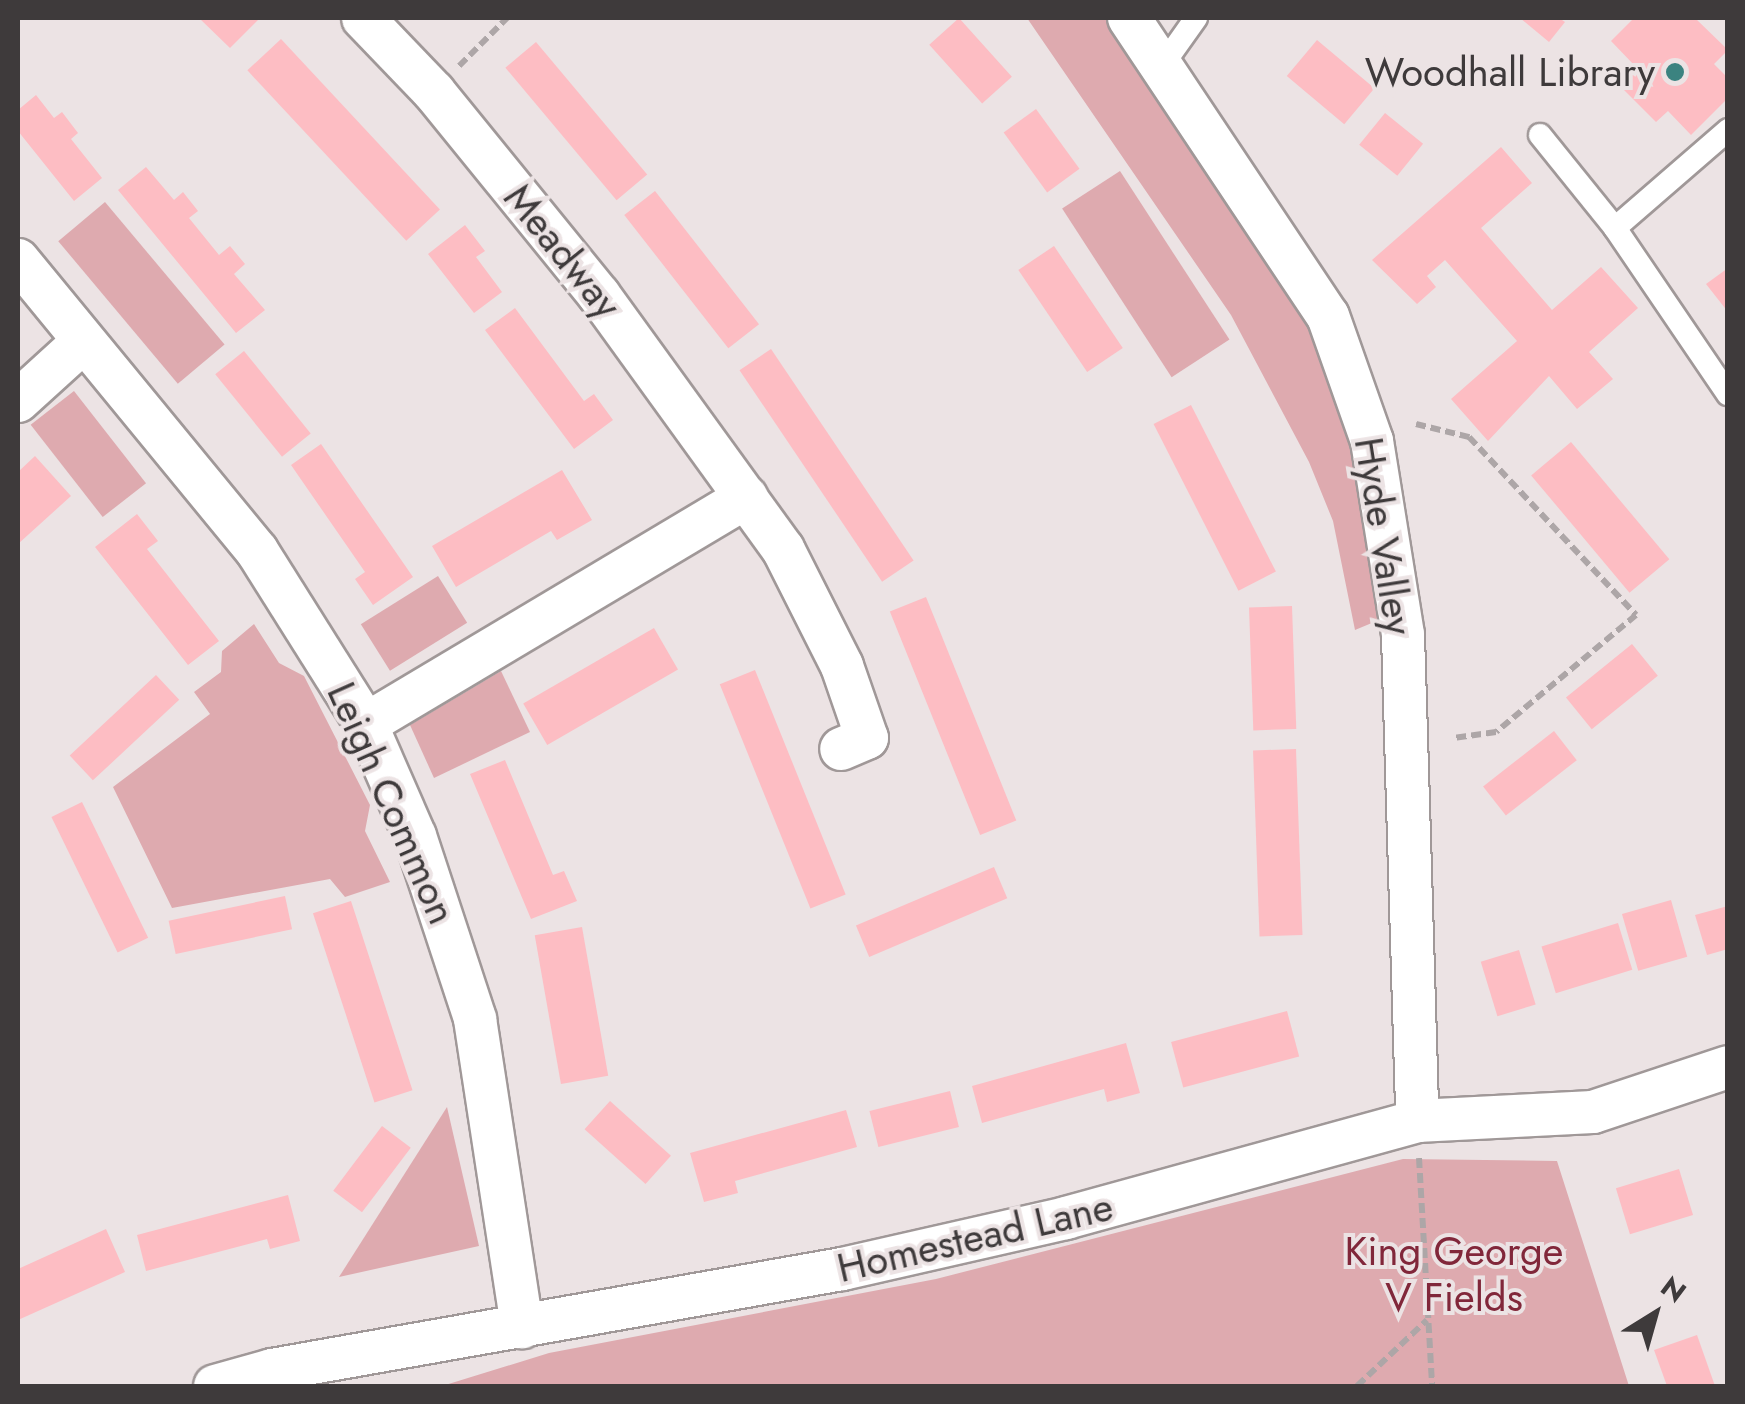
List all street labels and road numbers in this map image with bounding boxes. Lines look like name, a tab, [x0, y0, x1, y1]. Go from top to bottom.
street label: Meadway	[494, 174, 632, 328]
street label: Hyde Valley	[1345, 434, 1423, 638]
street label: Leigh Common	[317, 675, 467, 931]
street label: Homestead Lane	[832, 1182, 1118, 1292]

